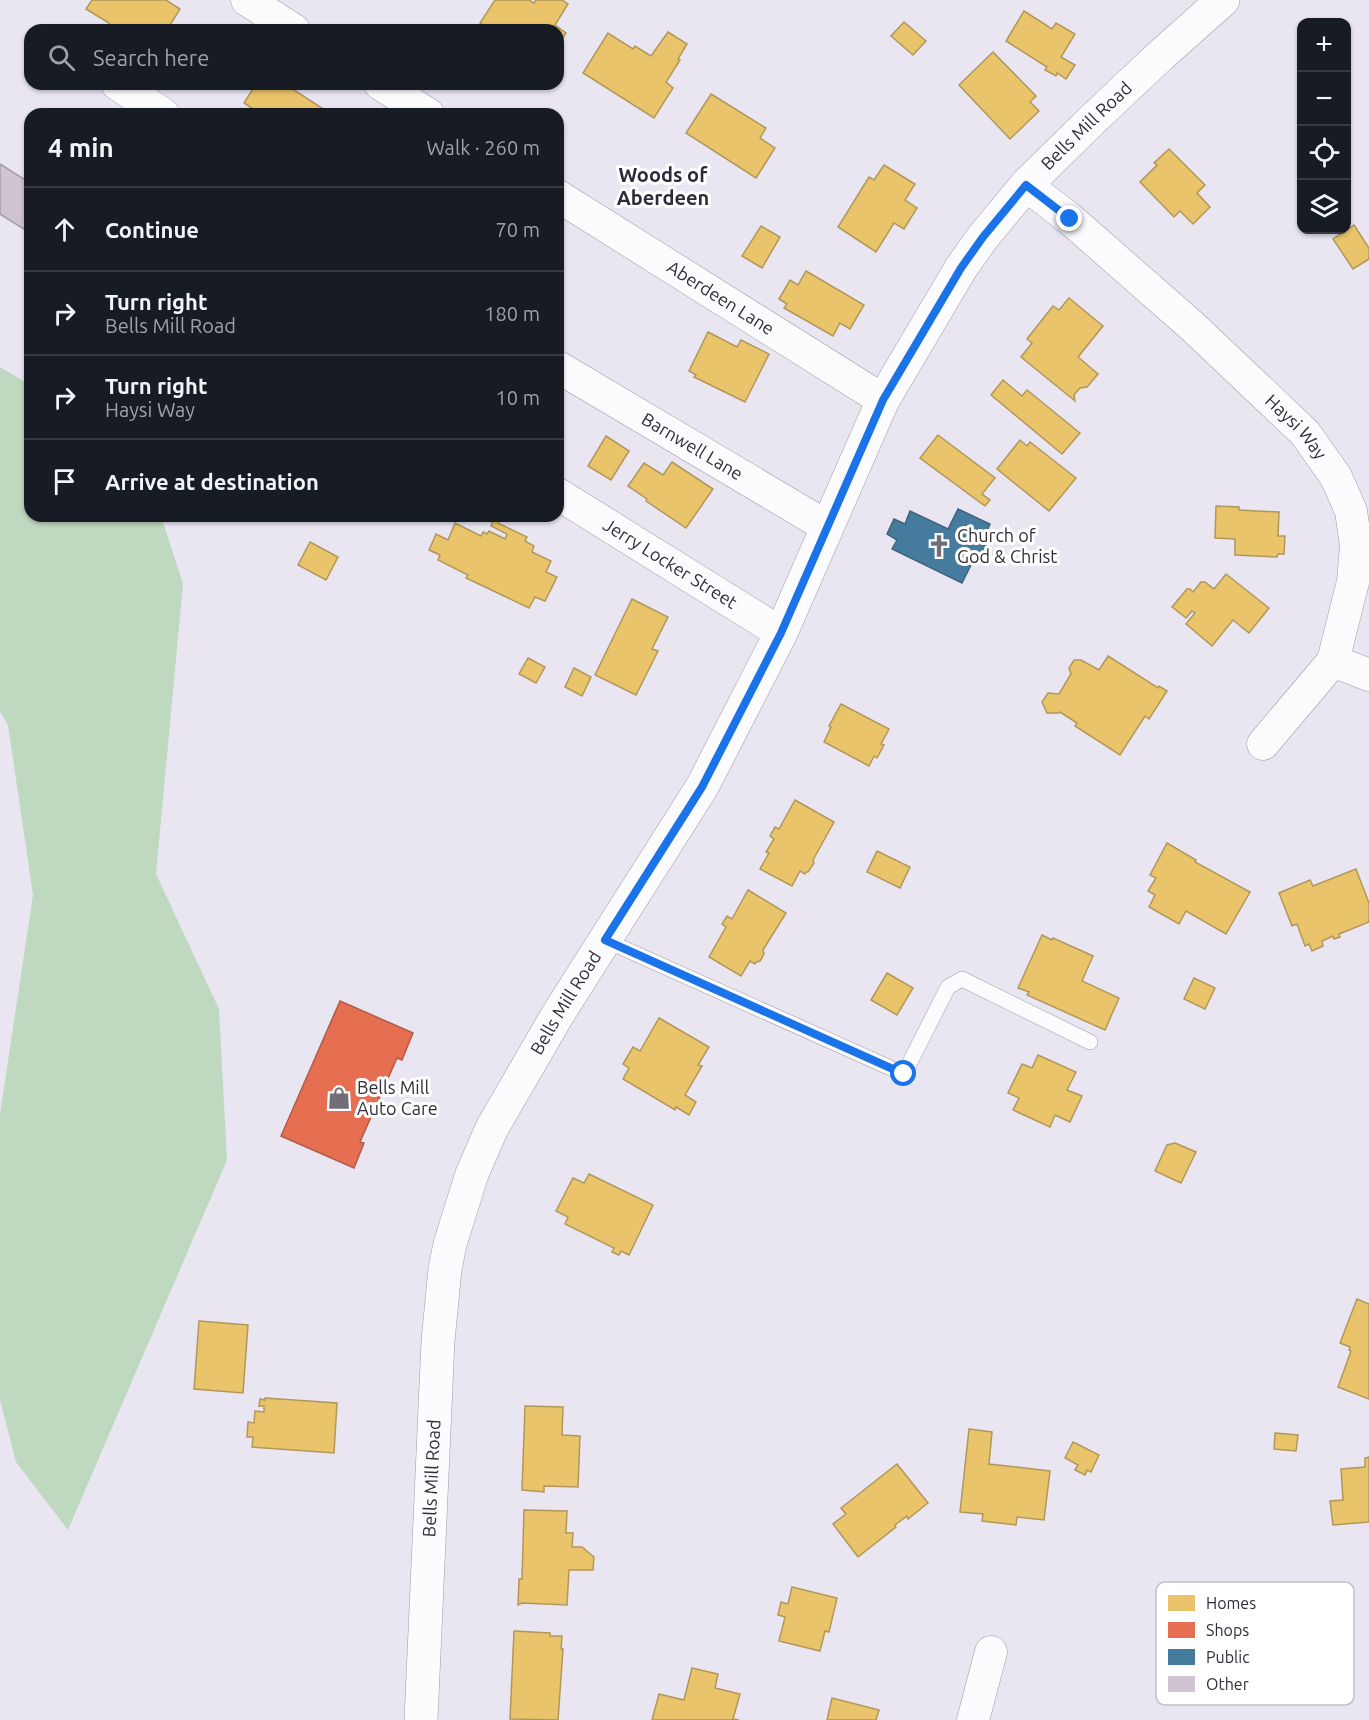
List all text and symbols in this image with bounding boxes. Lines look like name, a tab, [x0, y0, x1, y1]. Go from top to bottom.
map controls	[1297, 18, 1351, 234]
button: +	[1297, 18, 1351, 72]
search box	[24, 24, 564, 90]
icon: search	[45, 41, 78, 74]
text: Search here	[93, 45, 209, 70]
button: −	[1297, 72, 1351, 126]
street label: Bells Mill Road	[1036, 77, 1135, 174]
button: locate	[1297, 126, 1351, 180]
text: 4 min	[48, 133, 114, 162]
text: Walk · 260 m	[427, 136, 540, 159]
district label: Woods of Aberdeen	[617, 163, 709, 209]
button: layers	[1297, 180, 1351, 234]
route end	[1056, 205, 1082, 231]
icon: ahead	[48, 213, 81, 246]
text: Continue	[105, 217, 199, 242]
text: 70 m	[496, 218, 540, 241]
street label: Aberdeen Lane	[664, 256, 778, 338]
text: Turn right	[105, 289, 207, 314]
icon: right	[48, 297, 81, 330]
text: 180 m	[484, 302, 540, 325]
text: Bells Mill Road	[105, 314, 236, 337]
text: Turn right	[105, 373, 207, 398]
icon: right	[48, 381, 81, 414]
text: 10 m	[496, 386, 540, 409]
street label: Haysi Way	[1262, 390, 1331, 463]
text: Haysi Way	[105, 398, 195, 421]
street label: Barnwell Lane	[639, 408, 747, 483]
icon: arrive	[48, 465, 81, 498]
text: Arrive at destination	[105, 469, 319, 494]
street label: Jerry Locker Street	[600, 514, 741, 612]
place label: Church of God & Christ	[957, 525, 1057, 566]
church icon: Church of God & Christ	[926, 533, 952, 559]
street label: Bells Mill Road	[526, 947, 604, 1058]
route start	[890, 1060, 916, 1086]
place label: Bells Mill Auto Care	[357, 1077, 438, 1118]
shop icon: Bells Mill Auto Care	[326, 1085, 352, 1111]
street label: Bells Mill Road	[418, 1419, 443, 1538]
legend	[1156, 1582, 1354, 1705]
text: Homes	[1206, 1594, 1256, 1612]
text: Shops	[1206, 1621, 1249, 1639]
text: Public	[1206, 1648, 1250, 1666]
text: Other	[1206, 1675, 1249, 1693]

